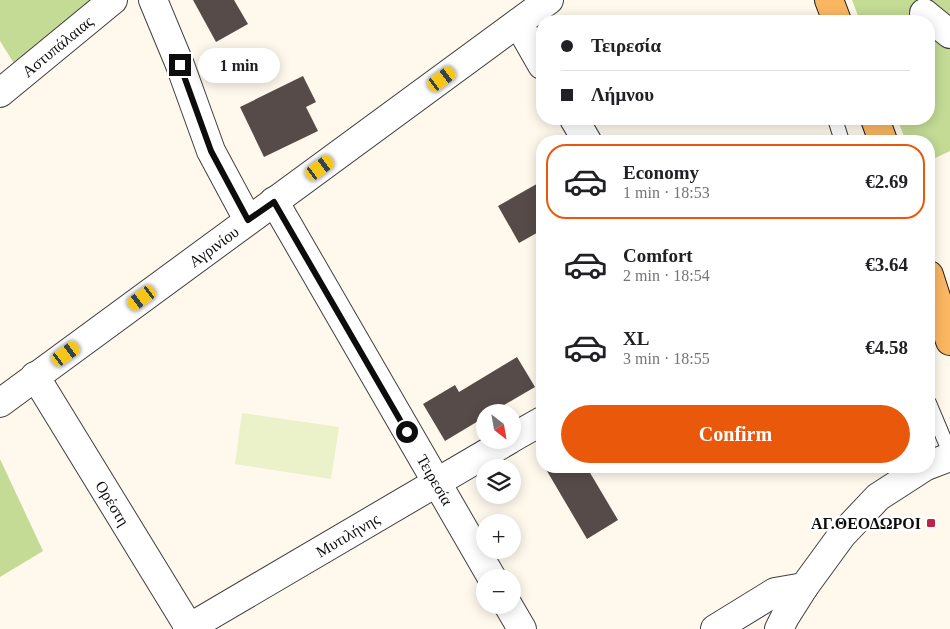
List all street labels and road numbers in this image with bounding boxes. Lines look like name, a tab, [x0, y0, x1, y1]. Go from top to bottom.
street label: Αστυπάλαιας	[19, 12, 97, 80]
street label: Αγρινίου	[186, 223, 242, 270]
street label: Τειρεσία	[413, 452, 456, 509]
street label: Ορέστη	[92, 478, 133, 529]
street label: Μυτιλήνης	[313, 510, 383, 561]

